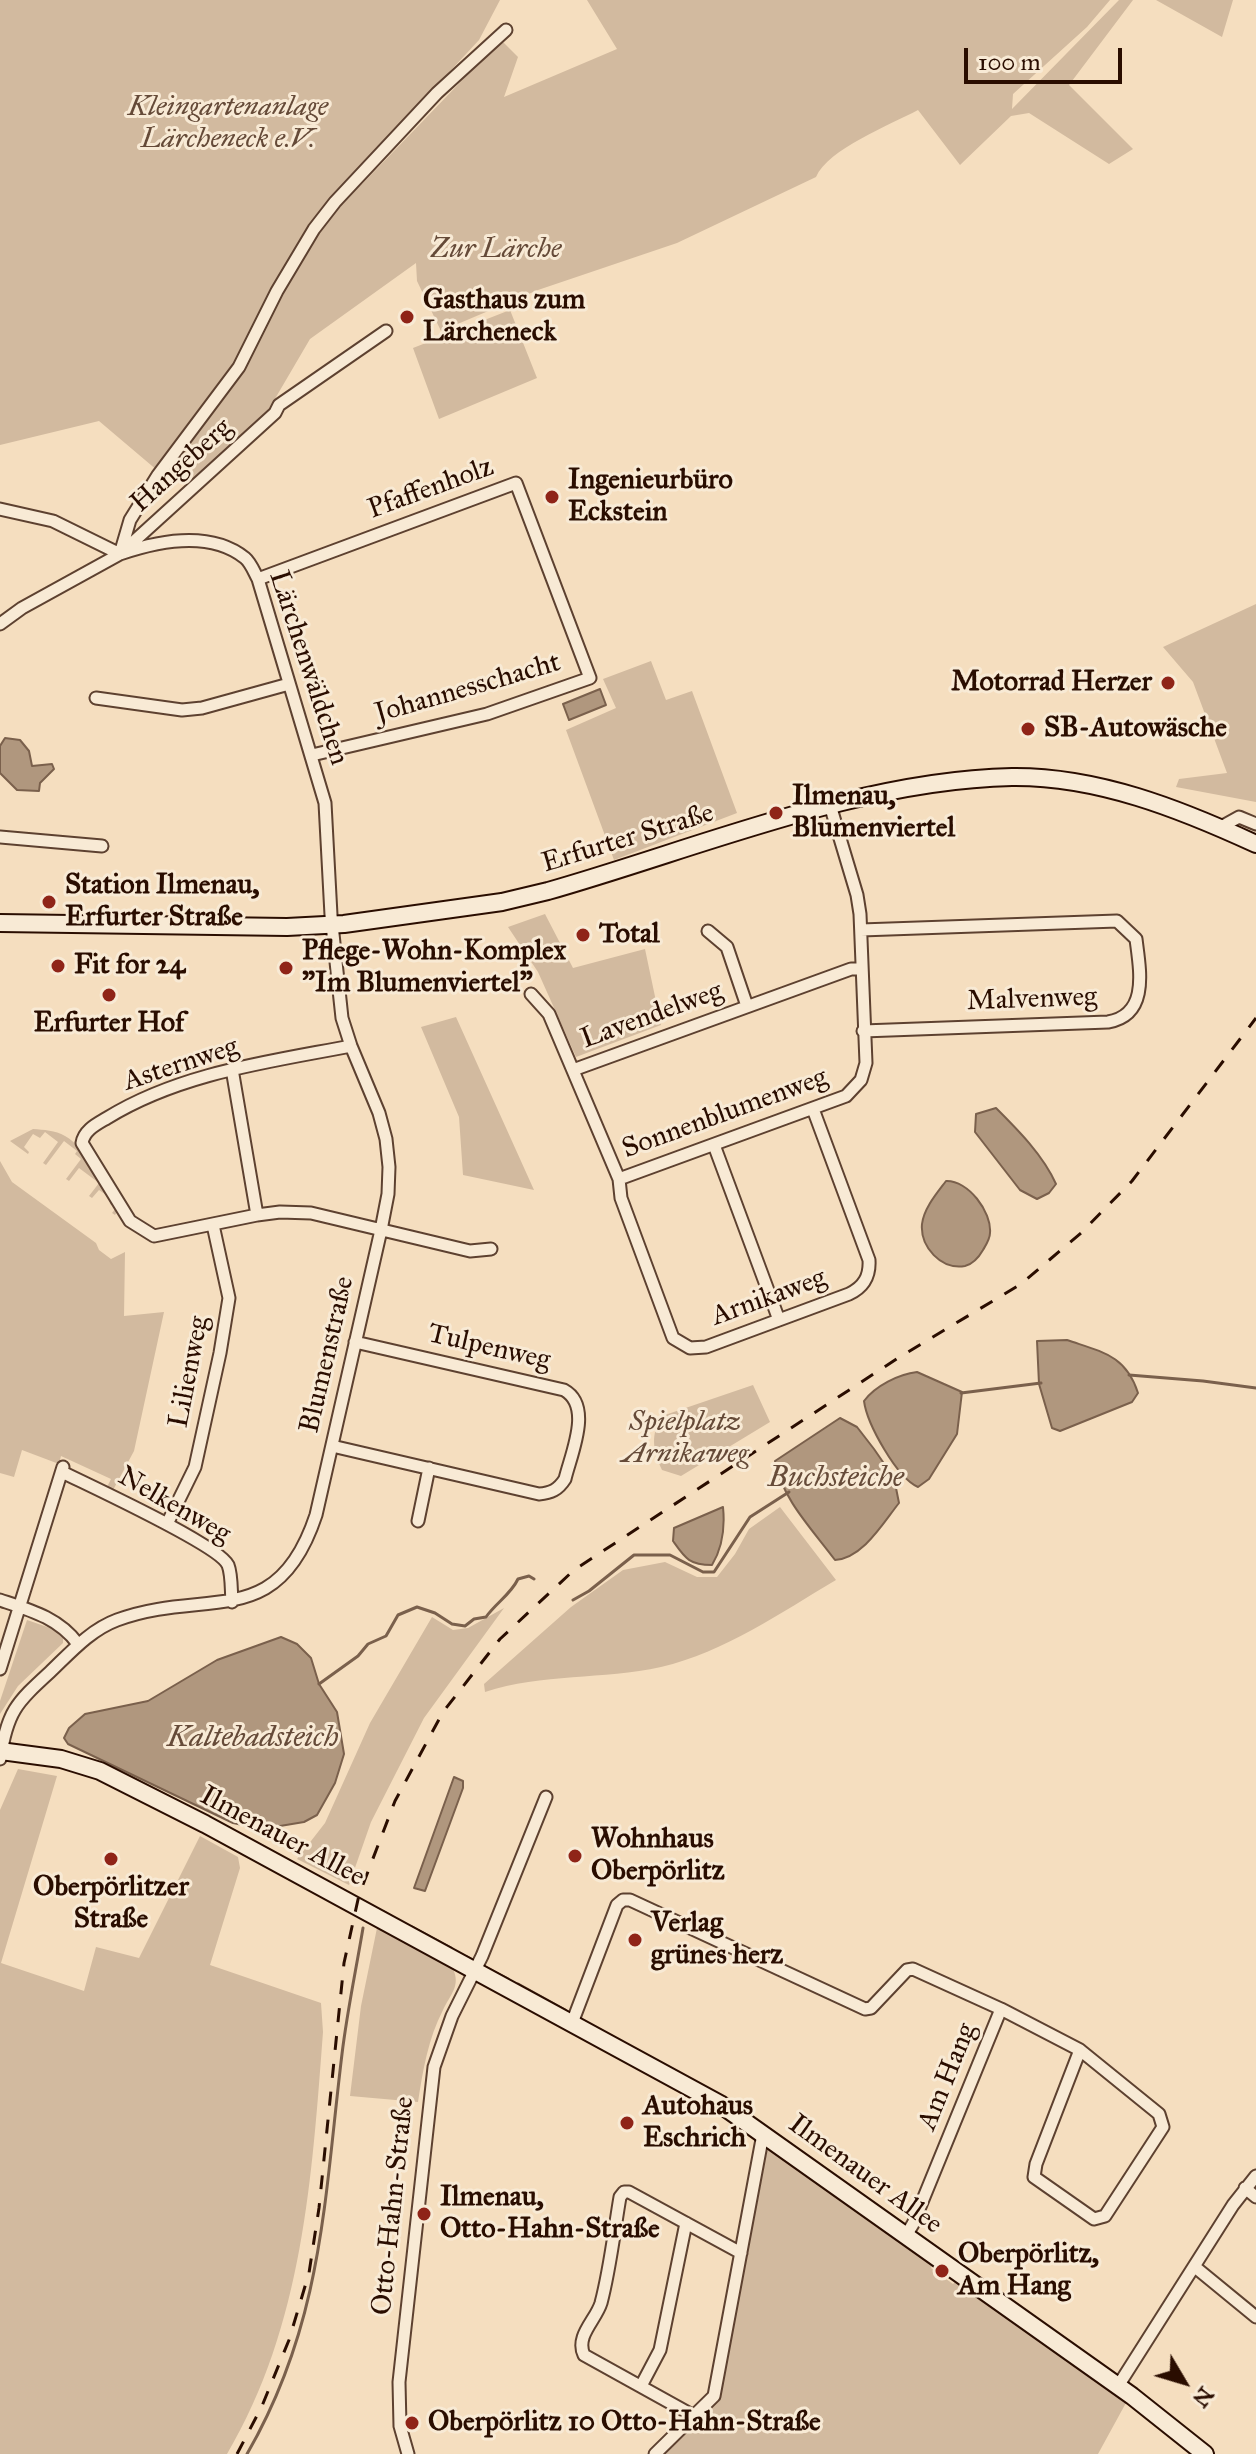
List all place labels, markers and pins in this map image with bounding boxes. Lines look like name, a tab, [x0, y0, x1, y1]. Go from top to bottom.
place label: Gasthaus zum Lärcheneck	[423, 284, 585, 350]
marker: Gasthaus zum Lärcheneck	[398, 308, 416, 326]
place label: Ingenieurbüro Eckstein	[568, 464, 733, 530]
marker: Ingenieurbüro Eckstein	[543, 488, 561, 506]
place label: Motorrad Herzer	[951, 666, 1152, 700]
marker: Motorrad Herzer	[1159, 674, 1177, 692]
place label: SB-Autowäsche	[1044, 712, 1227, 746]
marker: SB-Autowäsche	[1019, 720, 1037, 738]
place label: Ilmenau, Blumenviertel	[792, 780, 955, 846]
marker: Ilmenau, Blumenviertel	[767, 804, 785, 822]
place label: Station Ilmenau, Erfurter Straße	[65, 869, 260, 935]
marker: Station Ilmenau, Erfurter Straße	[40, 893, 58, 911]
place label: Total	[599, 918, 659, 952]
marker: Total	[574, 926, 592, 944]
place label: Pflege-Wohn-Komplex "Im Blumenviertel"	[302, 935, 566, 1001]
place label: Fit for 24	[74, 949, 185, 983]
marker: Fit for 24	[49, 957, 67, 975]
marker: Pflege-Wohn-Komplex "Im Blumenviertel"	[277, 959, 295, 977]
marker: Erfurter Hof	[100, 986, 118, 1004]
place label: Erfurter Hof	[33, 1007, 185, 1041]
place label: Wohnhaus Oberpörlitz	[591, 1823, 725, 1889]
marker: Wohnhaus Oberpörlitz	[566, 1847, 584, 1865]
marker: Oberpörlitzer Straße	[102, 1850, 120, 1868]
place label: Oberpörlitzer Straße	[33, 1871, 189, 1937]
place label: Verlag grünes herz	[651, 1907, 783, 1973]
marker: Verlag grünes herz	[626, 1931, 644, 1949]
place label: Autohaus Eschrich	[643, 2090, 753, 2156]
marker: Autohaus Eschrich	[618, 2114, 636, 2132]
place label: Ilmenau, Otto-Hahn-Straße	[440, 2181, 660, 2247]
marker: Ilmenau, Otto-Hahn-Straße	[415, 2205, 433, 2223]
place label: Oberpörlitz, Am Hang	[958, 2238, 1099, 2304]
marker: Oberpörlitz, Am Hang	[933, 2262, 951, 2280]
place label: Oberpörlitz 10 Otto-Hahn-Straße	[428, 2406, 821, 2440]
marker: Oberpörlitz 10 Otto-Hahn-Straße	[403, 2414, 421, 2432]

